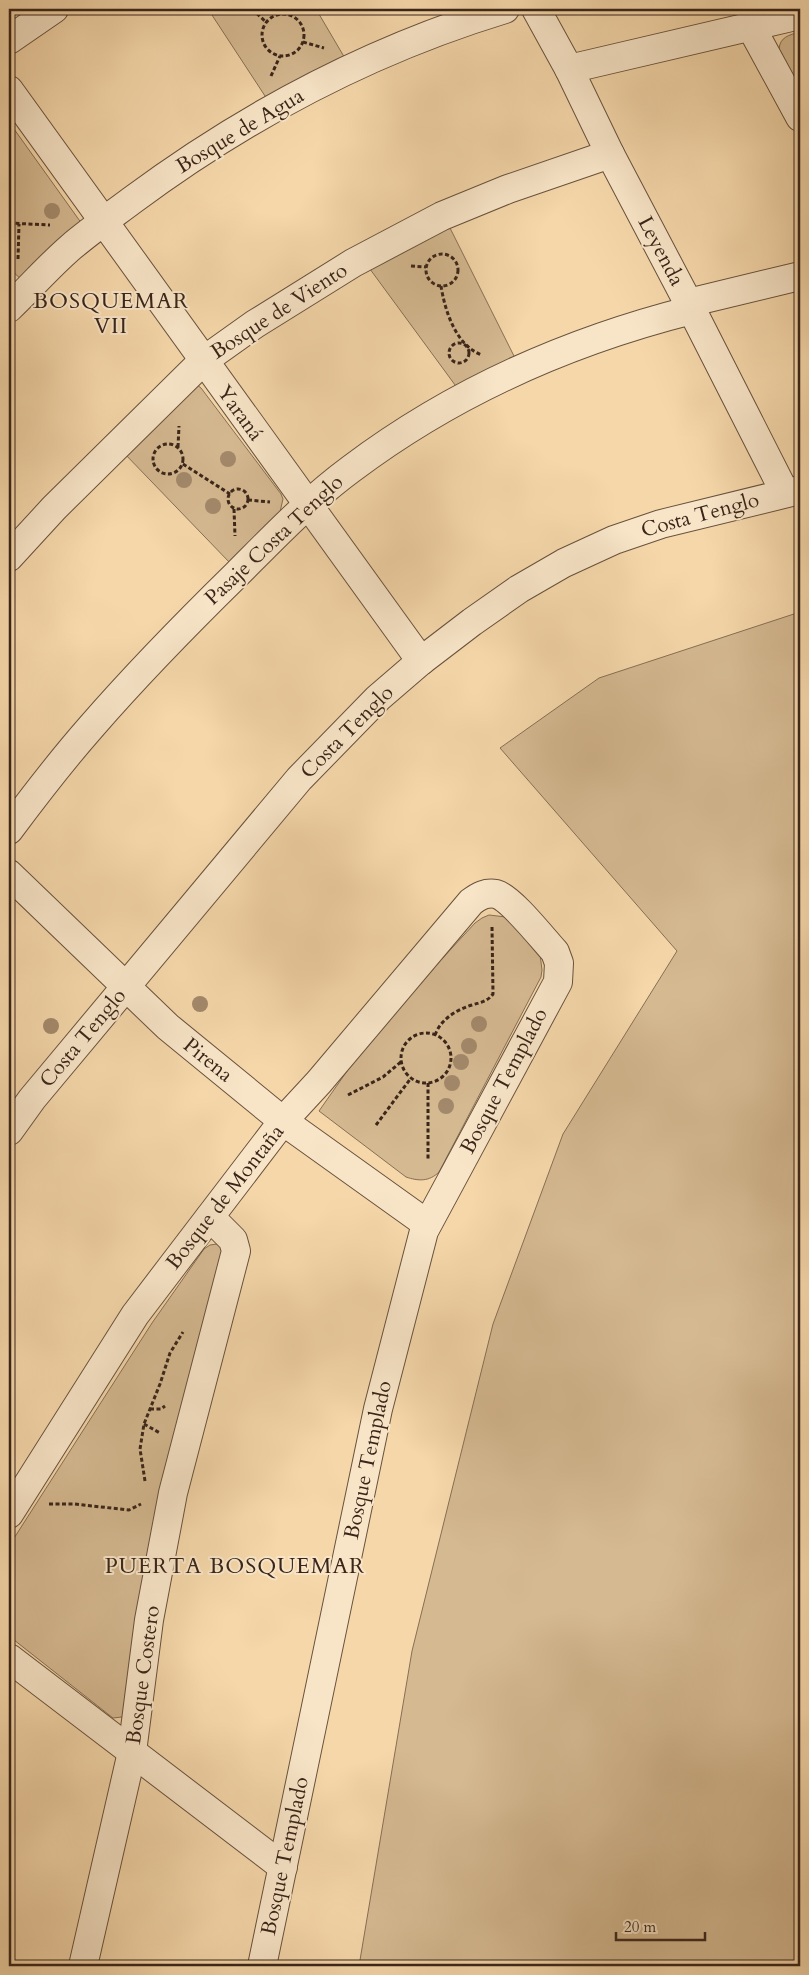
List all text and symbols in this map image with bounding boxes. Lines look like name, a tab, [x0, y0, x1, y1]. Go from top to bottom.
street label: Bosque de Agua	[171, 81, 309, 181]
street label: Leyenda	[631, 211, 691, 291]
street label: Bosque de Viento	[205, 256, 353, 366]
district label: BOSQUEMAR VII	[33, 286, 189, 341]
street label: Yaraná	[210, 379, 270, 447]
street label: Pasaje Costa Tenglo	[198, 468, 350, 612]
street label: Costa Tenglo	[638, 485, 762, 545]
street label: Costa Tenglo	[294, 679, 400, 785]
street label: Costa Tenglo	[33, 982, 133, 1094]
street label: Bosque Templado	[453, 1003, 555, 1159]
street label: Pirena	[177, 1031, 239, 1089]
street label: Bosque de Montaña	[159, 1118, 291, 1276]
street label: Bosque Templado	[337, 1378, 399, 1542]
district label: PUERTA BOSQUEMAR	[105, 1551, 365, 1581]
street label: Bosque Costero	[119, 1604, 167, 1746]
street label: Bosque Templado	[254, 1774, 316, 1938]
scale bar	[616, 1910, 705, 1942]
text: 20 m	[624, 1917, 656, 1937]

